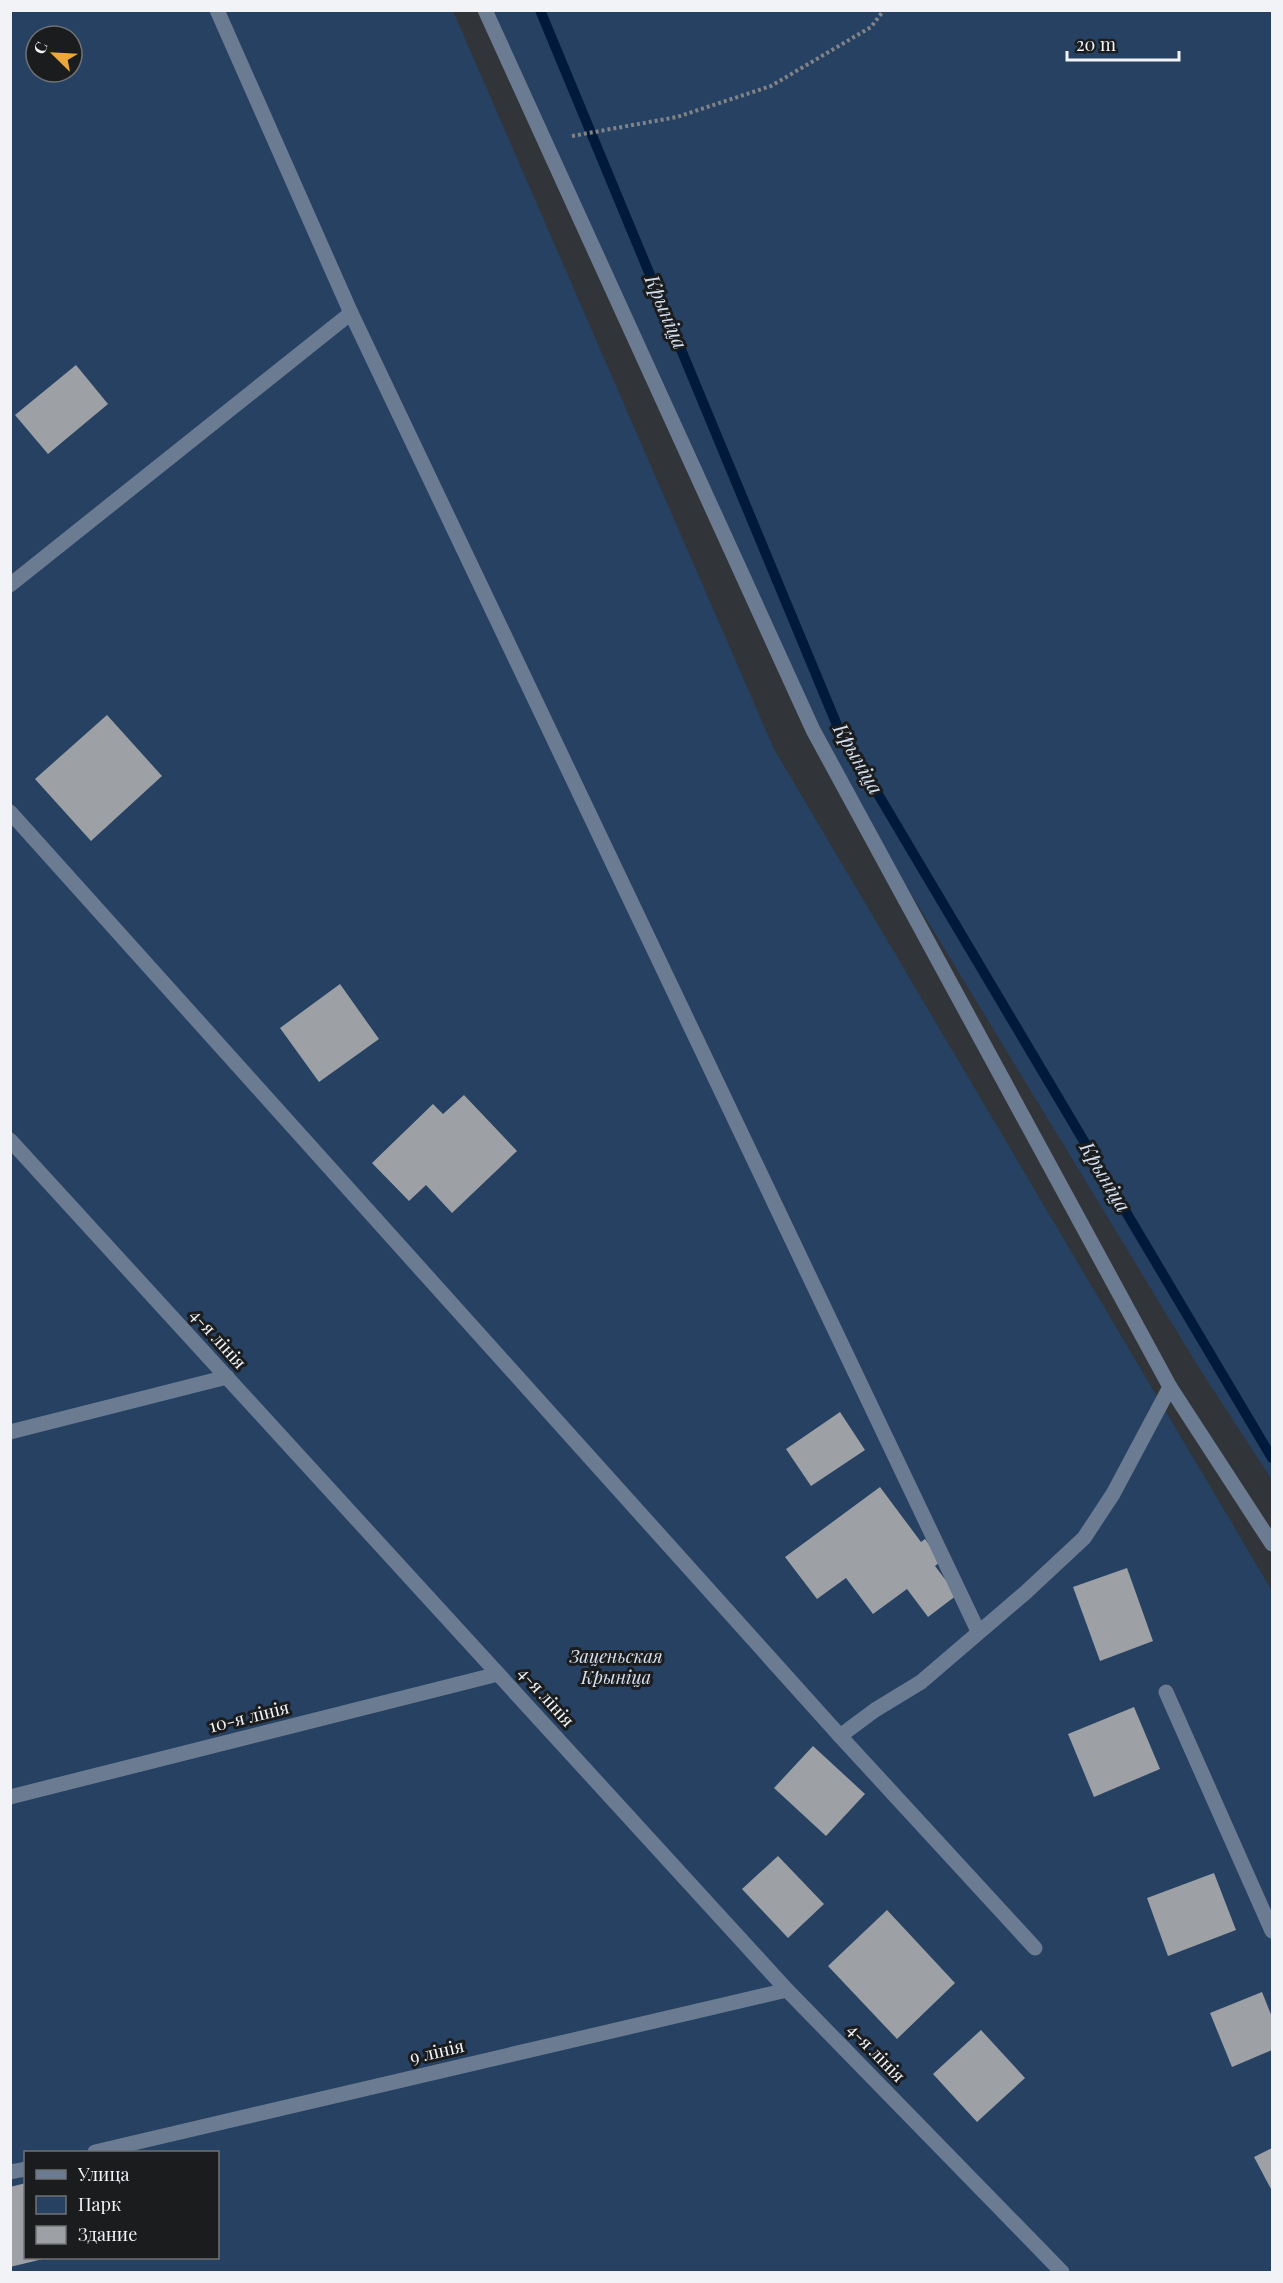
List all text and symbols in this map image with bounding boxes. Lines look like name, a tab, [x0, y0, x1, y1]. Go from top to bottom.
north arrow	[24, 24, 84, 84]
scale bar	[1067, 24, 1180, 62]
text: 20 m	[1076, 32, 1116, 56]
text: С	[28, 38, 52, 57]
water label: Крыніца	[639, 269, 695, 353]
water label: Крыніца	[828, 717, 890, 799]
water label: Крыніца	[1074, 1135, 1138, 1217]
street label: 4-я лінія	[185, 1303, 252, 1374]
park label: Заценьская Крыніца	[568, 1644, 663, 1689]
street label: 4-я лінія	[513, 1661, 580, 1732]
street label: 10-я лінія	[206, 1694, 292, 1738]
street label: 4-я лінія	[843, 2018, 911, 2087]
street label: 9 лінія	[407, 2033, 467, 2069]
legend	[24, 2151, 219, 2259]
text: Улица	[77, 2162, 129, 2186]
text: Парк	[78, 2192, 121, 2216]
text: Здание	[78, 2222, 137, 2246]

